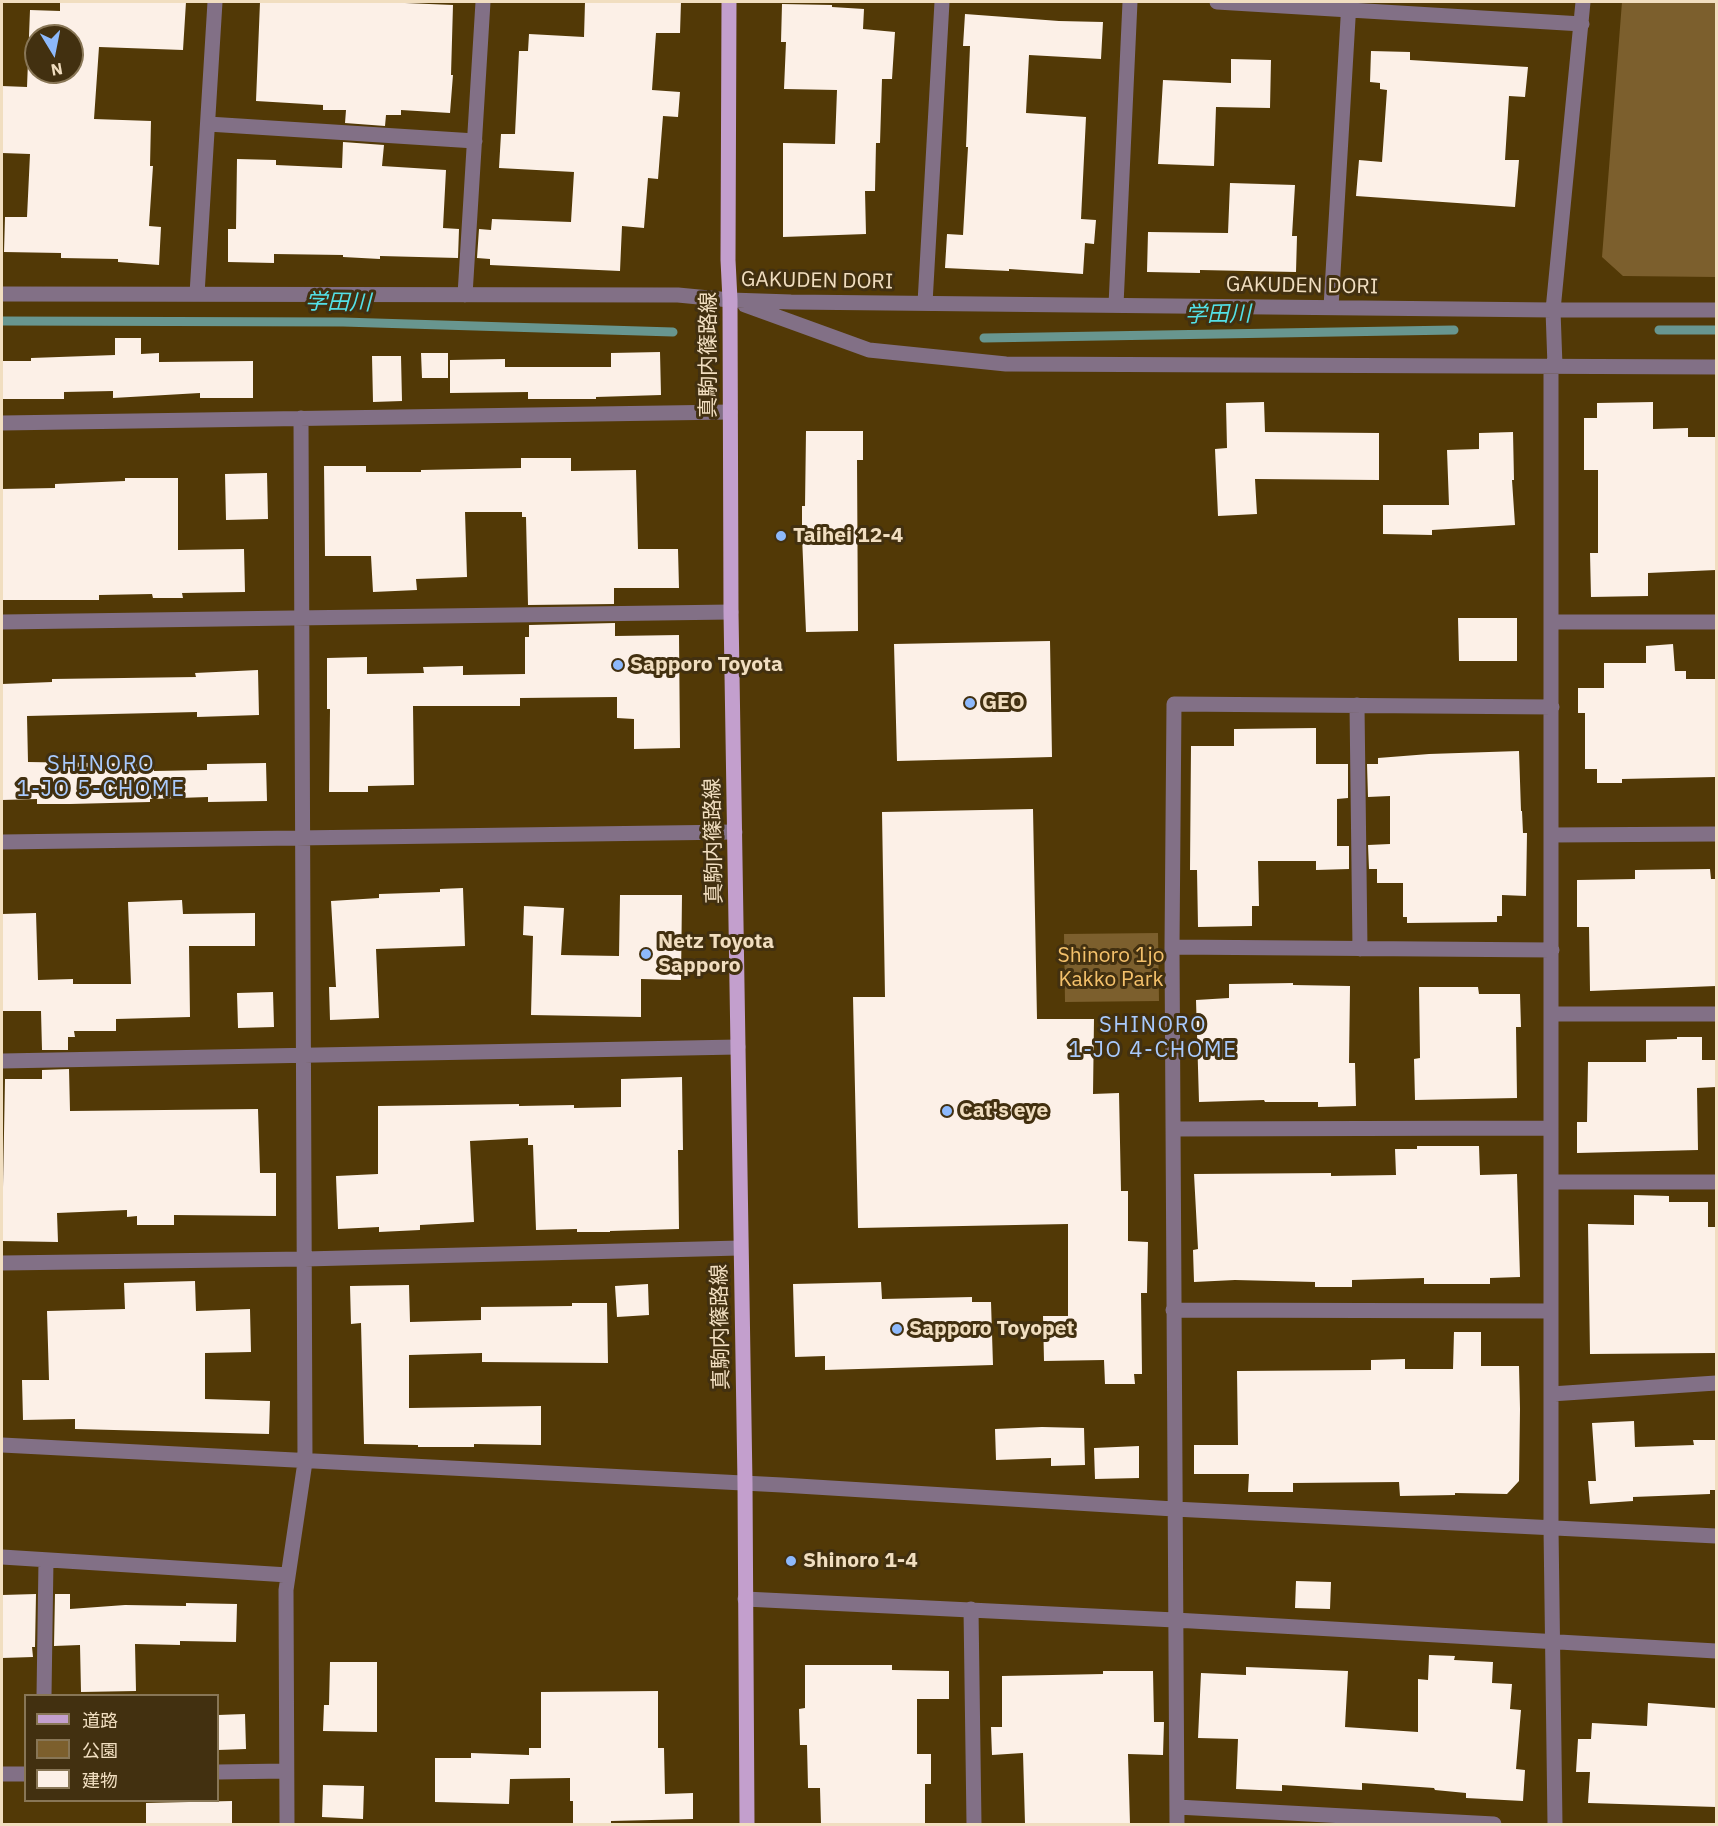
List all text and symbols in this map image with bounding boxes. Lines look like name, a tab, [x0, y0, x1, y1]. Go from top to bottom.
north arrow	[24, 24, 84, 84]
text: N	[49, 59, 64, 81]
street label: GAKUDEN DORI	[741, 267, 893, 295]
street label: GAKUDEN DORI	[1226, 272, 1378, 300]
water label: 学田川	[305, 289, 371, 317]
street label: 真駒内篠路線	[696, 292, 722, 418]
water label: 学田川	[1185, 301, 1251, 329]
place label: Taihei 12-4	[793, 523, 903, 549]
marker: Taihei 12-4	[774, 529, 788, 543]
place label: Sapporo Toyota	[630, 652, 783, 678]
marker: Sapporo Toyota	[611, 658, 625, 672]
place label: GEO	[982, 690, 1025, 716]
marker: GEO	[963, 696, 977, 710]
district label: SHINORO 1-JO 5-CHOME	[16, 752, 186, 804]
street label: 真駒内篠路線	[700, 778, 728, 904]
place label: Netz Toyota Sapporo	[658, 929, 774, 979]
park label: Shinoro 1jo Kakko Park	[1058, 943, 1164, 993]
marker: Netz Toyota Sapporo	[639, 947, 653, 961]
district label: SHINORO 1-JO 4-CHOME	[1068, 1013, 1238, 1064]
place label: Cat's eye	[959, 1098, 1048, 1124]
marker: Cat's eye	[940, 1104, 954, 1118]
street label: 真駒内篠路線	[707, 1264, 735, 1390]
place label: Sapporo Toyopet	[909, 1316, 1075, 1342]
marker: Sapporo Toyopet	[890, 1322, 904, 1336]
place label: Shinoro 1-4	[803, 1548, 918, 1574]
marker: Shinoro 1-4	[784, 1554, 798, 1568]
legend	[24, 1694, 219, 1802]
text: 道路	[82, 1709, 118, 1732]
text: 公園	[82, 1739, 118, 1762]
text: 建物	[82, 1769, 118, 1792]

